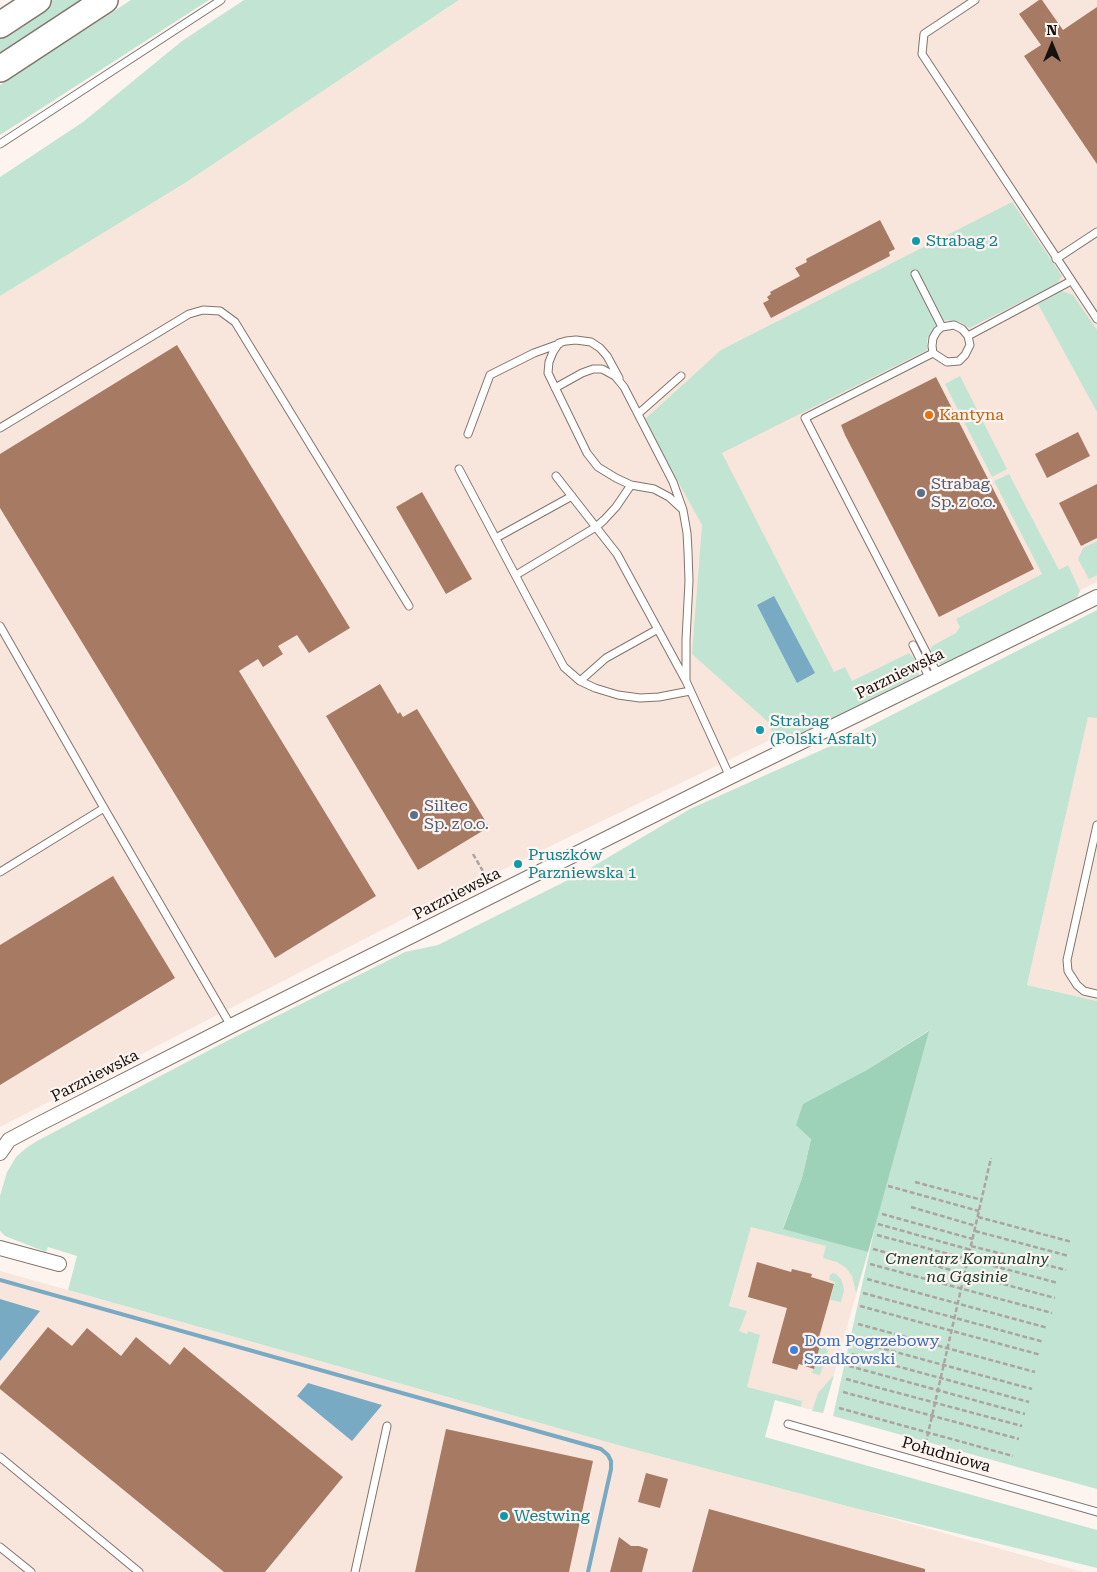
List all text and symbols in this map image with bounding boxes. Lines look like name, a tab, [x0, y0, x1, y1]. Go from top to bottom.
north arrow	[1027, 20, 1077, 70]
text: N	[1047, 22, 1057, 38]
place label: Strabag 2	[926, 231, 998, 251]
marker: Strabag 2	[910, 235, 922, 247]
place label: Kantyna	[939, 405, 1004, 425]
marker: Kantyna	[923, 409, 935, 421]
place label: Strabag Sp. z o.o.	[931, 474, 996, 512]
marker: Strabag Sp. z o.o.	[915, 487, 927, 499]
street label: Parzniewska	[853, 644, 947, 704]
place label: Strabag (Polski Asfalt)	[770, 711, 877, 749]
marker: Strabag (Polski Asfalt)	[754, 724, 766, 736]
place label: Siltec Sp. z o.o.	[424, 796, 489, 834]
marker: Siltec Sp. z o.o.	[408, 809, 420, 821]
place label: Pruszków Parzniewska 1	[528, 845, 637, 883]
marker: Pruszków Parzniewska 1	[512, 858, 524, 870]
street label: Parzniewska	[410, 864, 504, 924]
street label: Parzniewska	[48, 1046, 142, 1106]
park label: Cmentarz Komunalny na Gąsinie	[885, 1249, 1049, 1287]
place label: Dom Pogrzebowy Szadkowski	[804, 1331, 939, 1369]
marker: Dom Pogrzebowy Szadkowski	[788, 1344, 800, 1356]
street label: Południowa	[899, 1433, 993, 1477]
place label: Westwing	[514, 1506, 590, 1526]
marker: Westwing	[498, 1510, 510, 1522]

